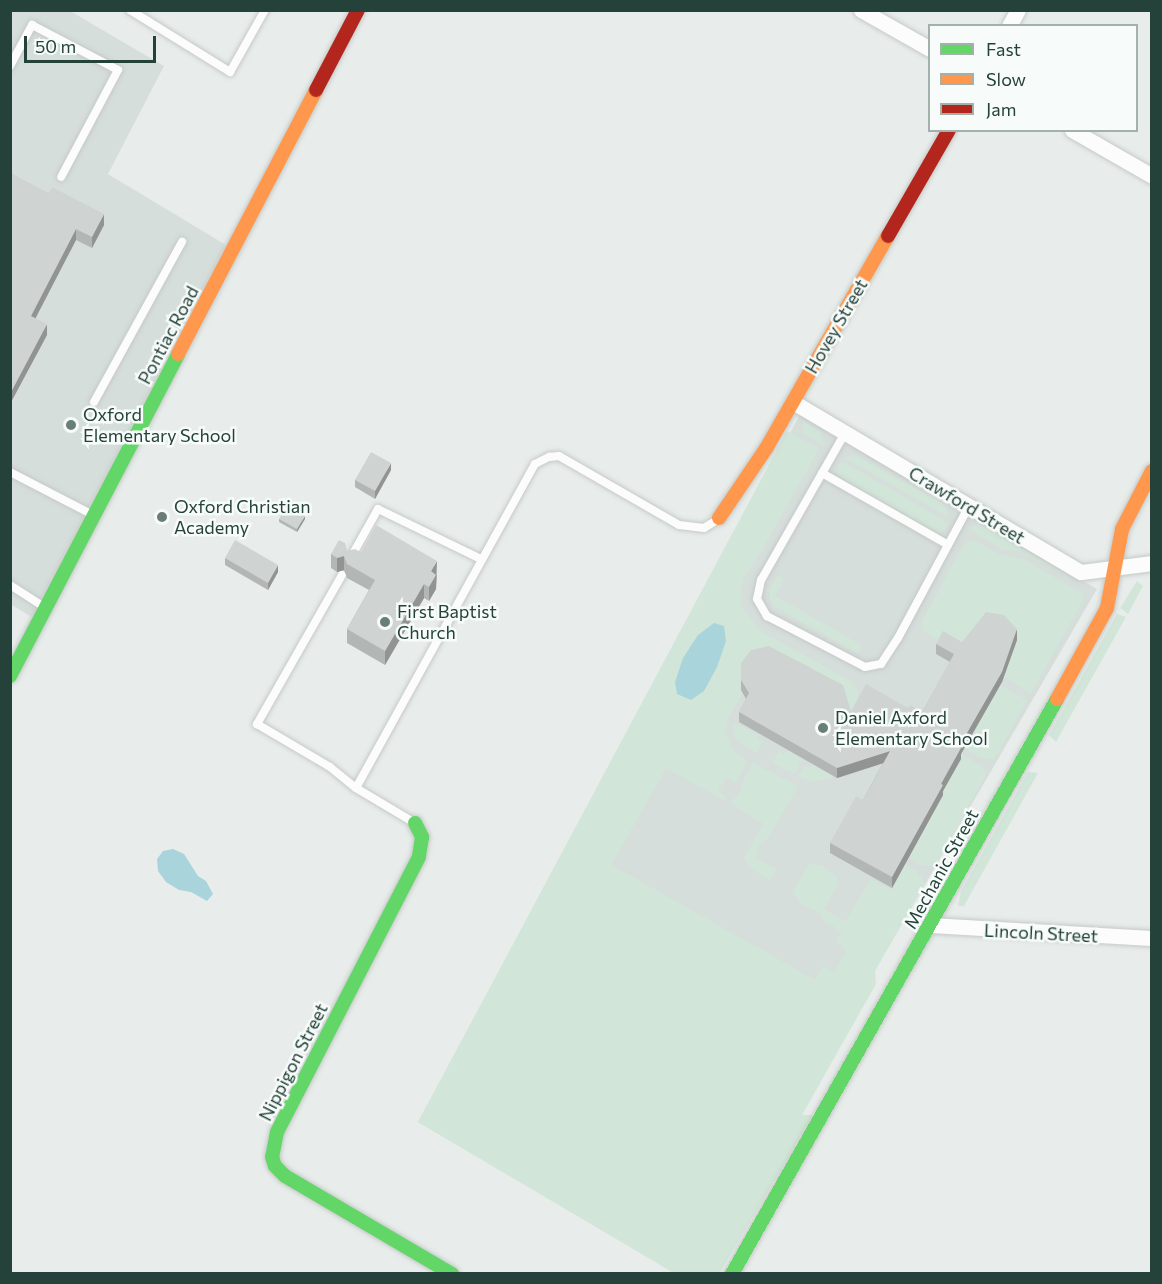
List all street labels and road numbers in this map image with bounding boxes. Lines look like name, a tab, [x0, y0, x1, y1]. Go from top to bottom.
street label: Hovey Street	[800, 275, 872, 377]
street label: Pontiac Road	[133, 282, 203, 388]
street label: Crawford Street	[905, 462, 1029, 548]
street label: Mechanic Street	[899, 805, 983, 933]
street label: Lincoln Street	[983, 919, 1099, 947]
street label: Nippigon Street	[254, 1000, 332, 1124]

